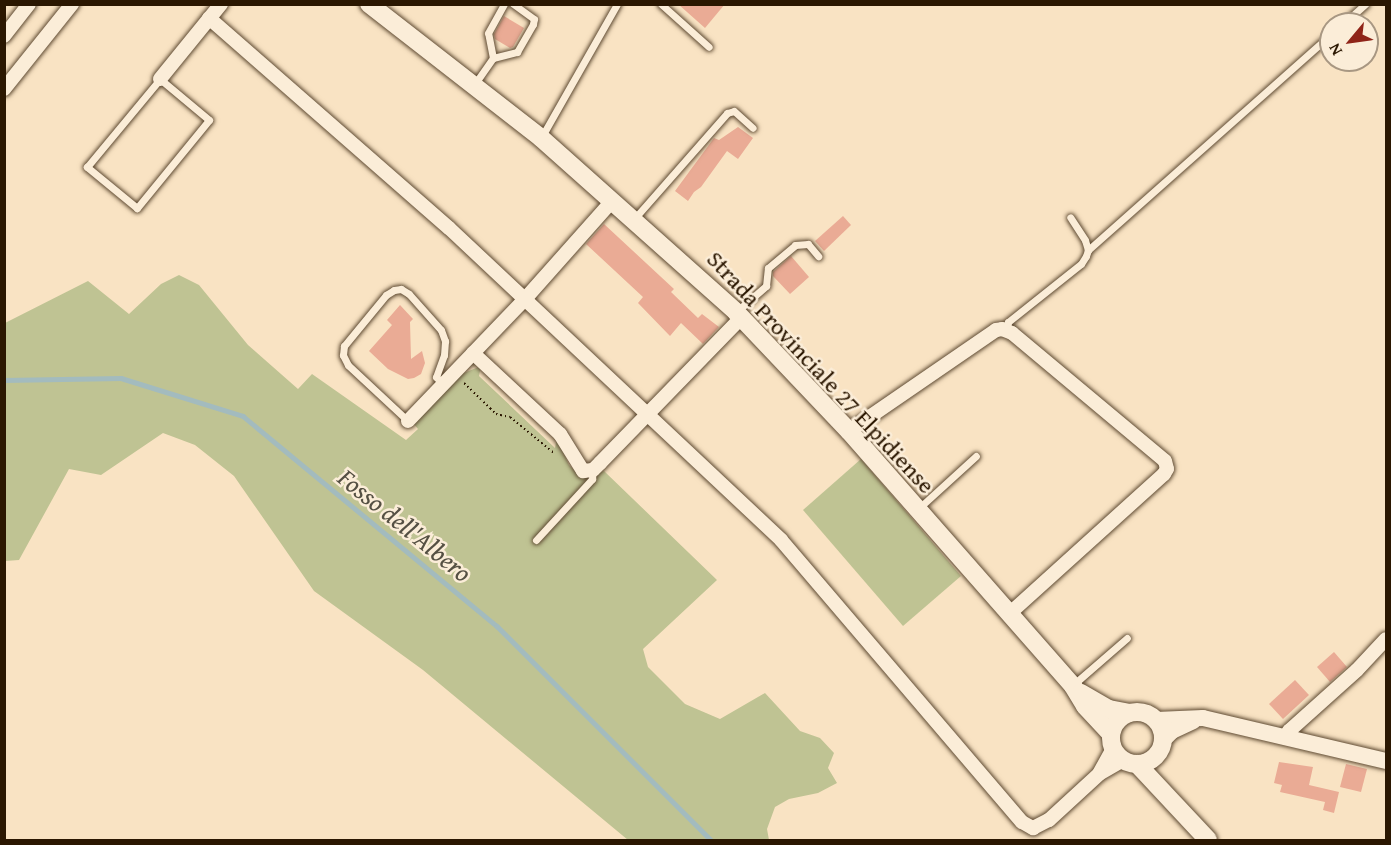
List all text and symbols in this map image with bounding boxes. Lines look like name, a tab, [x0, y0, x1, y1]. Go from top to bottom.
north arrow	[1319, 12, 1379, 72]
text: N	[1322, 39, 1348, 60]
street label: Strada Provinciale 27 Elpidiense	[701, 245, 941, 499]
water label: Fosso dell'Albero	[332, 462, 478, 588]

